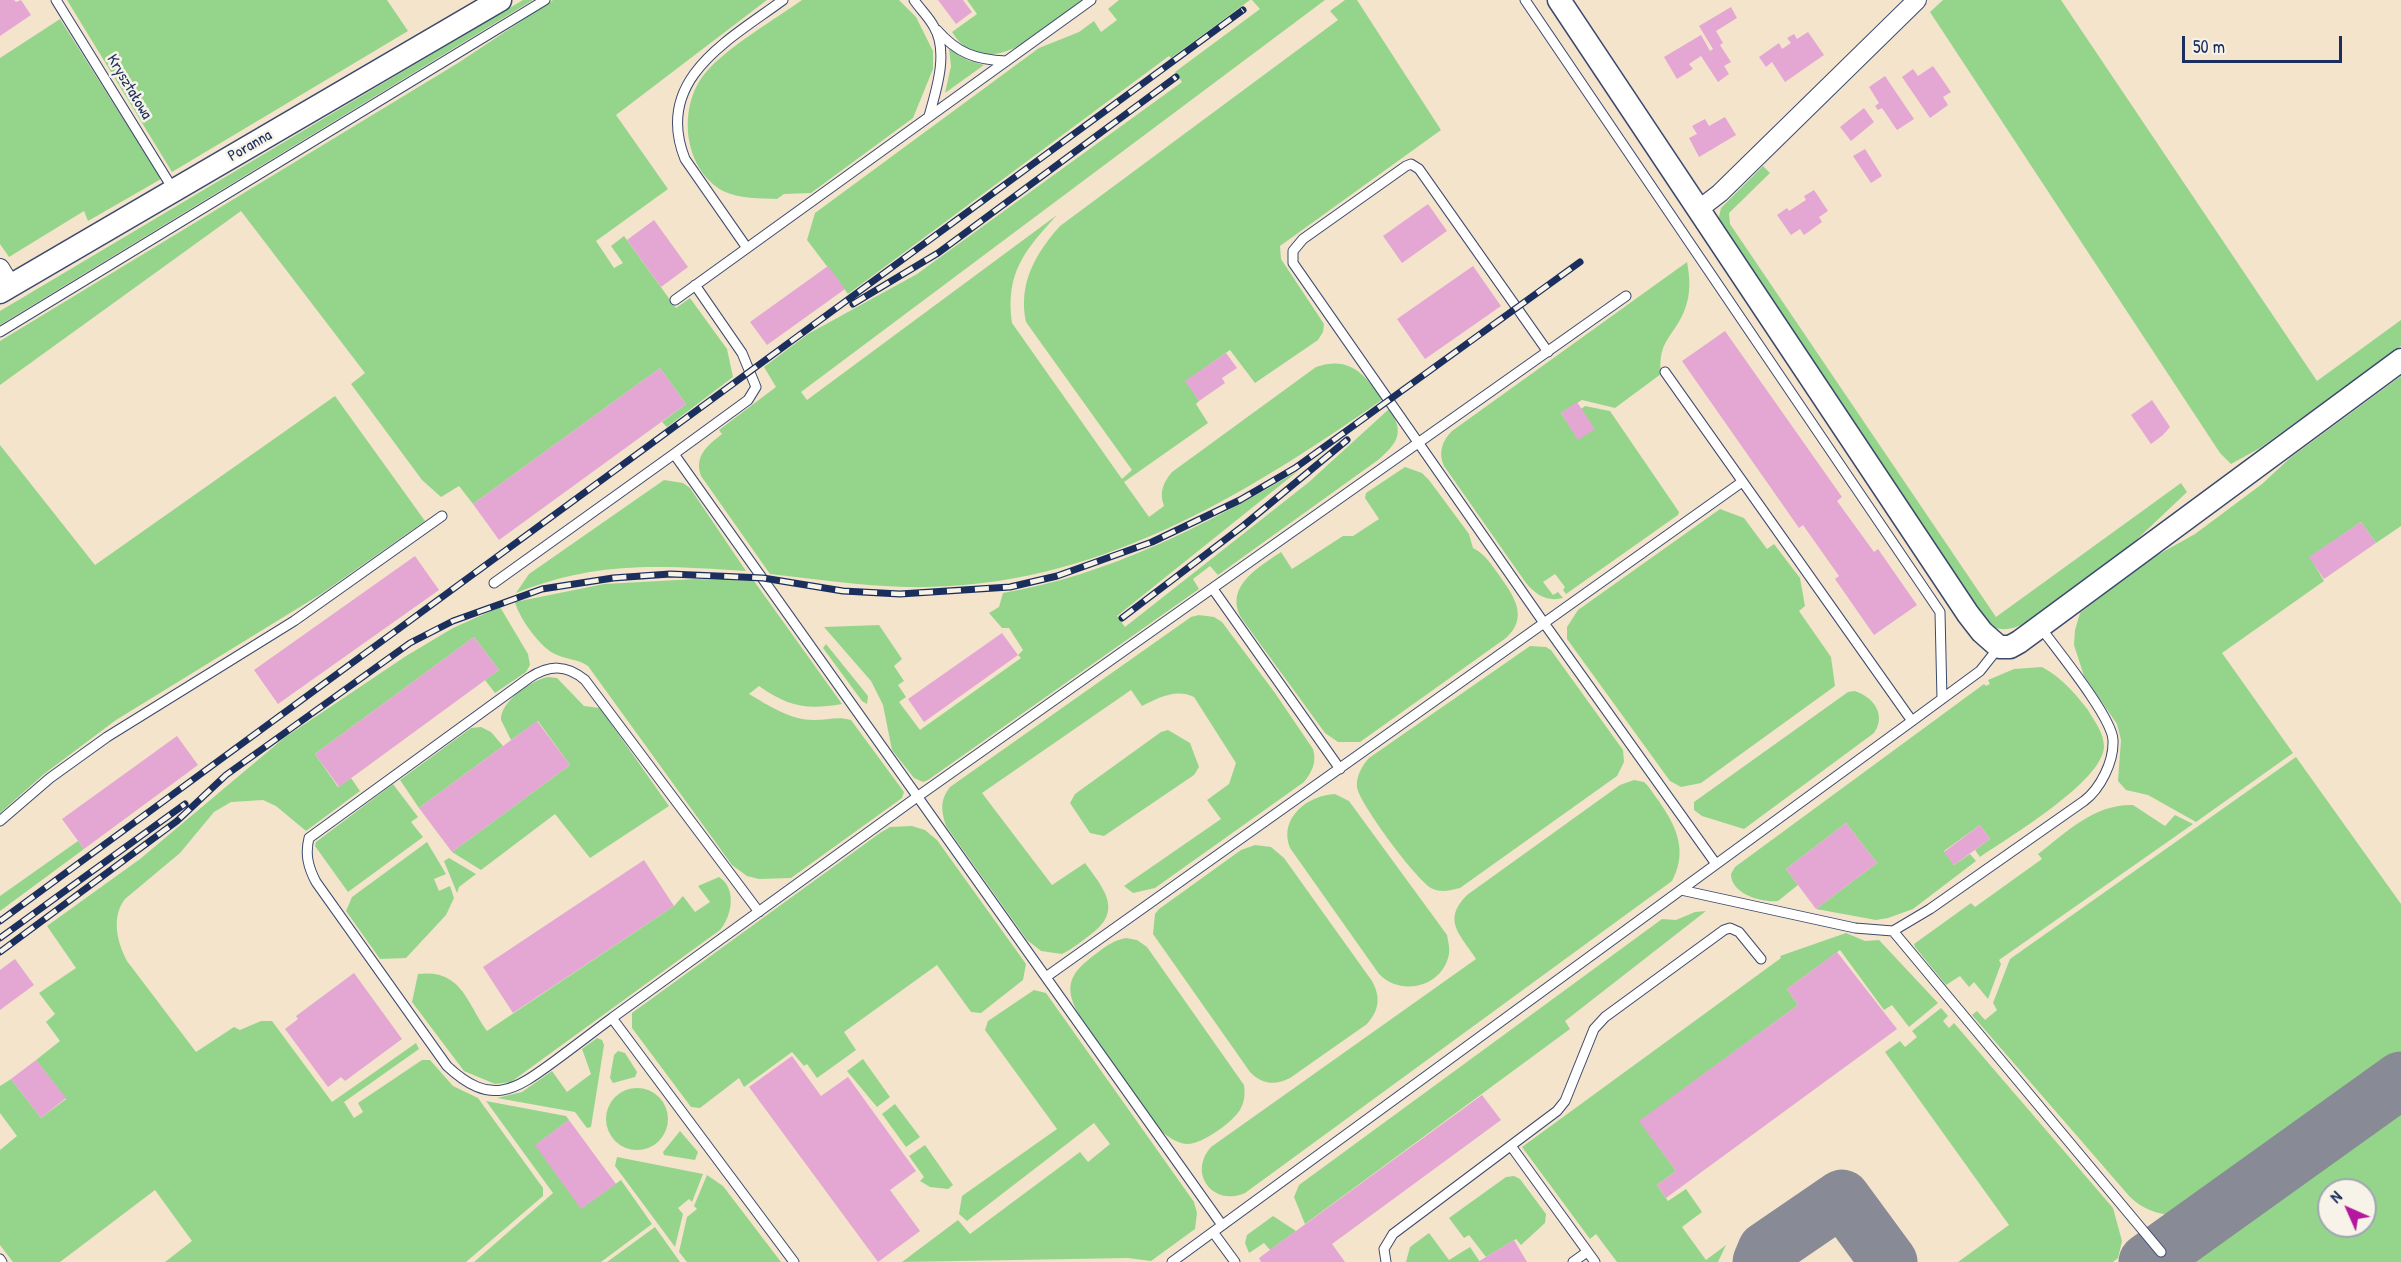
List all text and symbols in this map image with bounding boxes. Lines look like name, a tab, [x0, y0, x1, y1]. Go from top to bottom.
scale bar	[2185, 24, 2346, 62]
text: 50 m	[2193, 34, 2225, 59]
street label: Kryształowa	[102, 51, 156, 123]
street label: Poranna	[225, 126, 275, 166]
north arrow	[2317, 1178, 2377, 1238]
text: N	[2325, 1186, 2346, 1207]

